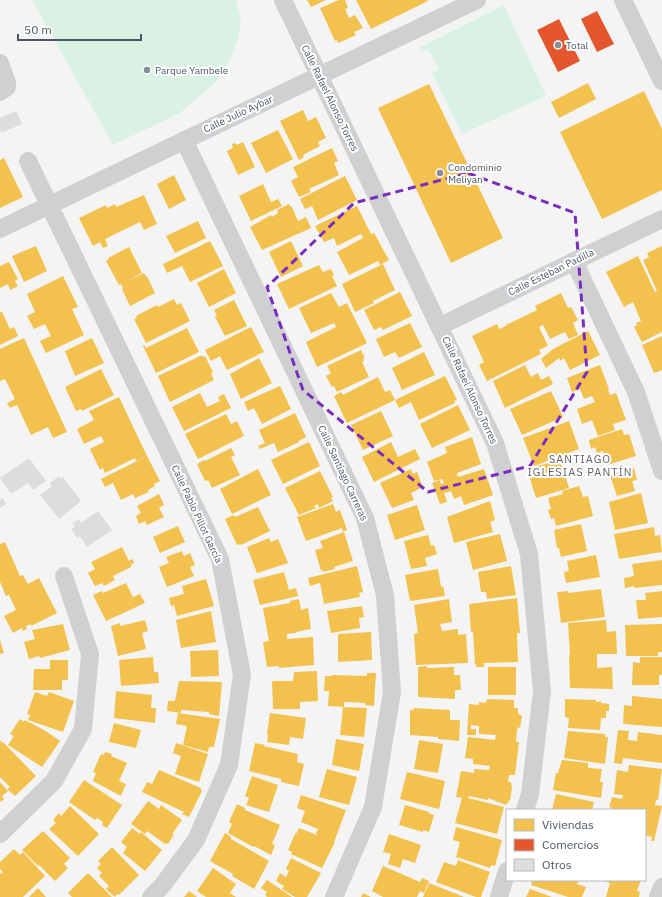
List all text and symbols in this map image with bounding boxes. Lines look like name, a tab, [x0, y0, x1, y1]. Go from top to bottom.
scale bar	[18, 16, 141, 42]
text: 50 m	[24, 22, 52, 37]
place label: Total	[566, 39, 589, 52]
marker: Total	[553, 40, 563, 50]
street label: Calle Rafael Alonso Torres	[298, 43, 362, 154]
place label: Parque Yambele	[155, 64, 229, 77]
marker: Parque Yambele	[142, 65, 152, 75]
street label: Calle Julio Aybar	[201, 92, 275, 136]
place label: Condominio Meliyan	[448, 161, 502, 186]
marker: Condominio Meliyan	[435, 168, 445, 178]
street label: Calle Esteban Padilla	[506, 245, 597, 298]
street label: Calle Rafael Alonso Torres	[439, 334, 501, 446]
street label: Calle Santiago Carreras	[315, 423, 371, 523]
district label: SANTIAGO IGLESIAS PANTÍN	[527, 452, 633, 479]
street label: Calle Pablo Pillot García	[169, 463, 226, 566]
legend	[506, 809, 646, 881]
text: Viviendas	[542, 817, 594, 832]
text: Comercios	[542, 837, 599, 852]
text: Otros	[542, 857, 572, 872]

